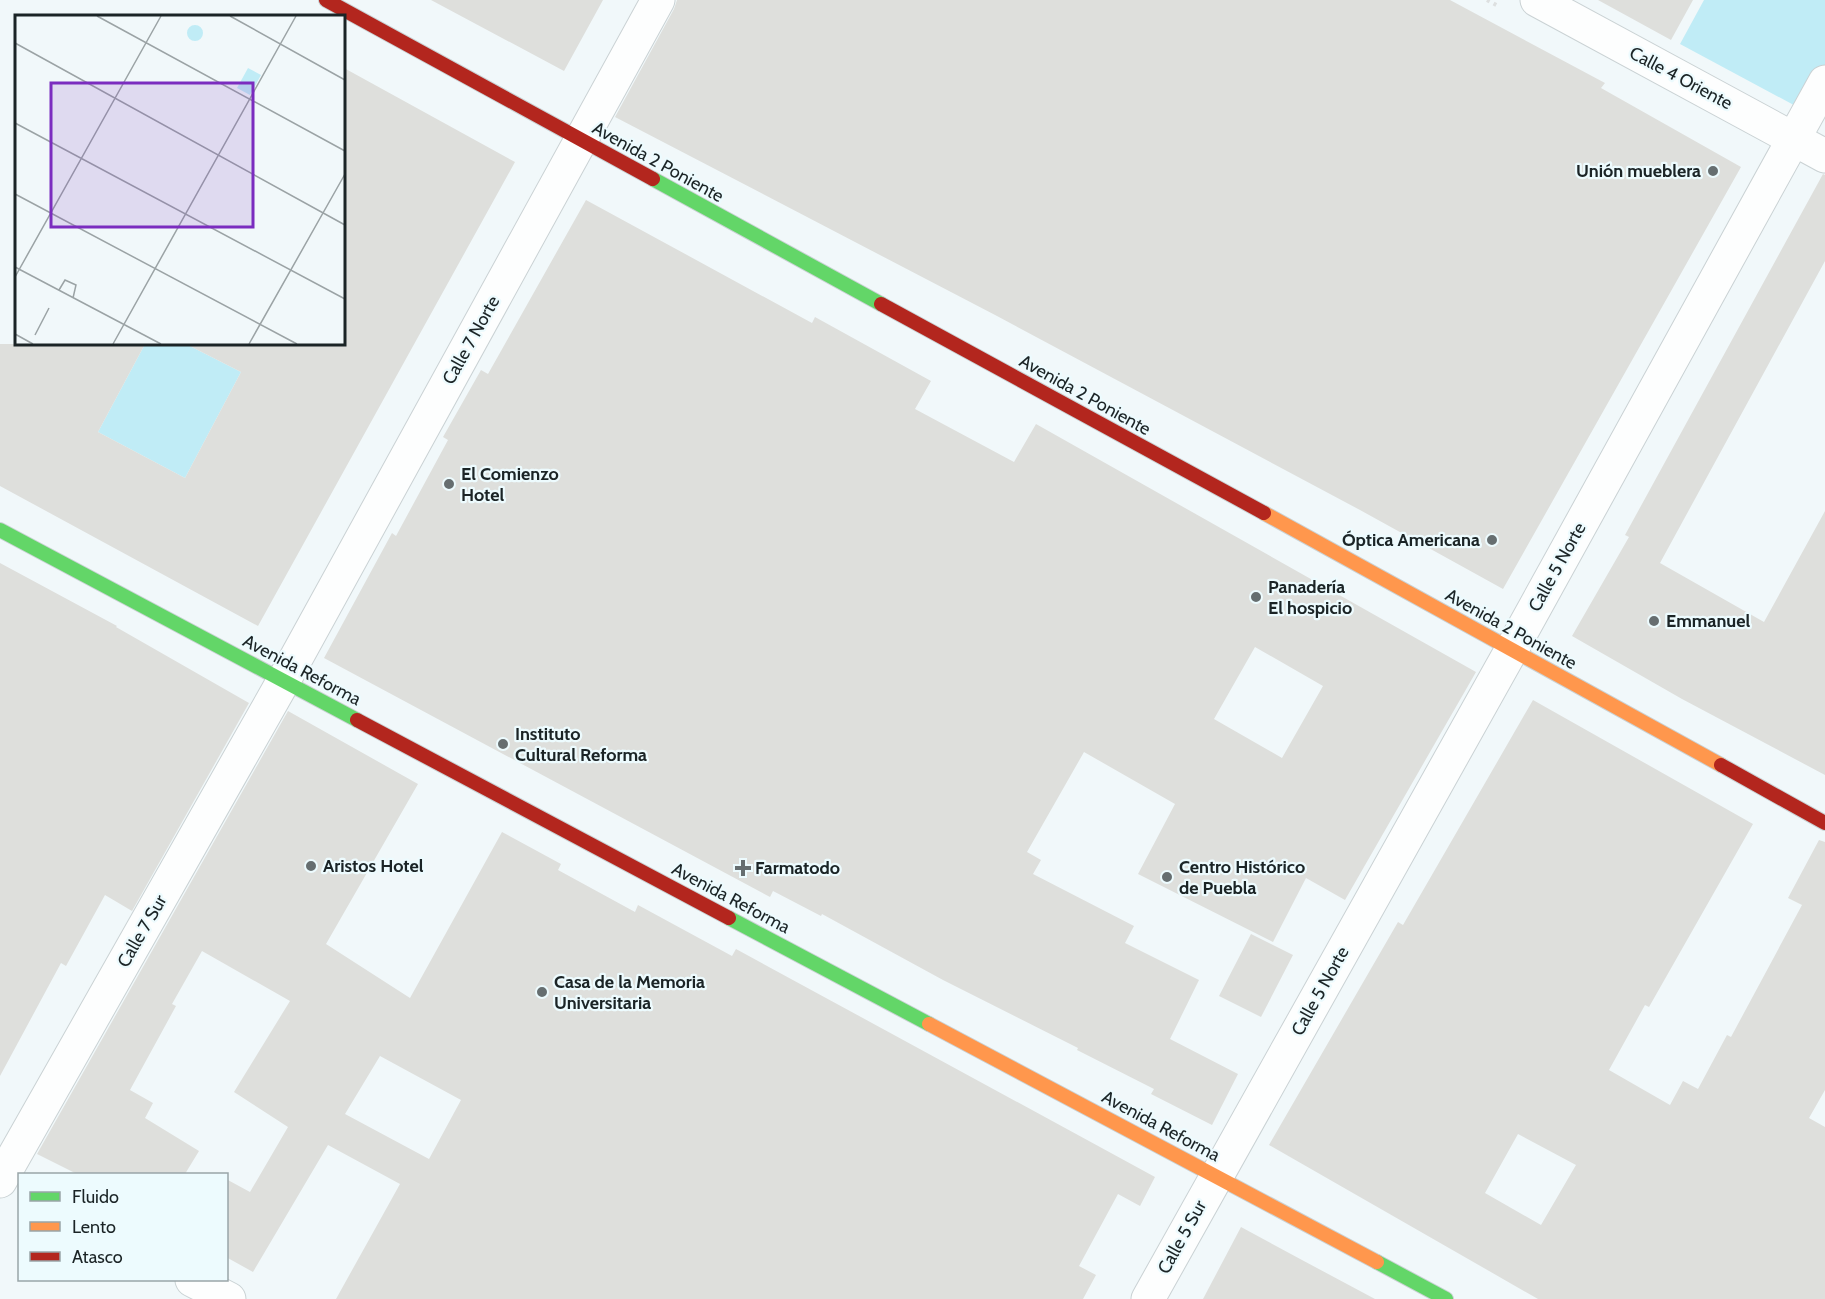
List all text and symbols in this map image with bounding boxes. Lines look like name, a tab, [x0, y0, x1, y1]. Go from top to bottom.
inset map	[15, 15, 345, 345]
street label: Calle 4 Oriente	[1626, 42, 1736, 114]
street label: Avenida 2 Poniente	[589, 117, 727, 207]
place label: Unión mueblera	[1576, 160, 1701, 182]
marker: Unión mueblera	[1706, 164, 1720, 178]
street label: Calle 7 Norte	[438, 292, 504, 388]
street label: Avenida 2 Poniente	[1016, 350, 1154, 440]
place label: El Comienzo Hotel	[461, 463, 559, 506]
marker: El Comienzo Hotel	[442, 477, 456, 491]
street label: Calle 5 Norte	[1524, 519, 1590, 615]
place label: Óptica Americana	[1342, 529, 1480, 551]
marker: Óptica Americana	[1485, 533, 1499, 547]
place label: Panadería El hospicio	[1268, 576, 1352, 619]
street label: Avenida 2 Poniente	[1442, 584, 1580, 674]
marker: Panadería El hospicio	[1249, 590, 1263, 604]
place label: Emmanuel	[1666, 610, 1750, 632]
marker: Emmanuel	[1647, 614, 1661, 628]
street label: Avenida Reforma	[239, 630, 365, 711]
place label: Instituto Cultural Reforma	[515, 723, 647, 766]
marker: Instituto Cultural Reforma	[496, 737, 510, 751]
place label: Aristos Hotel	[323, 855, 424, 877]
place label: Centro Histórico de Puebla	[1179, 856, 1305, 899]
place label: Farmatodo	[755, 857, 840, 879]
street label: Avenida Reforma	[668, 858, 794, 939]
marker: Aristos Hotel	[304, 859, 318, 873]
marker: Farmatodo	[736, 861, 750, 875]
marker: Centro Histórico de Puebla	[1160, 870, 1174, 884]
street label: Calle 7 Sur	[112, 891, 172, 971]
street label: Calle 5 Norte	[1287, 943, 1353, 1039]
place label: Casa de la Memoria Universitaria	[554, 971, 705, 1014]
marker: Casa de la Memoria Universitaria	[535, 985, 549, 999]
street label: Avenida Reforma	[1098, 1086, 1224, 1167]
legend	[18, 1173, 228, 1281]
text: Fluido	[72, 1186, 119, 1208]
street label: Calle 5 Sur	[1153, 1196, 1211, 1278]
text: Lento	[72, 1216, 116, 1238]
text: Atasco	[72, 1246, 123, 1268]

